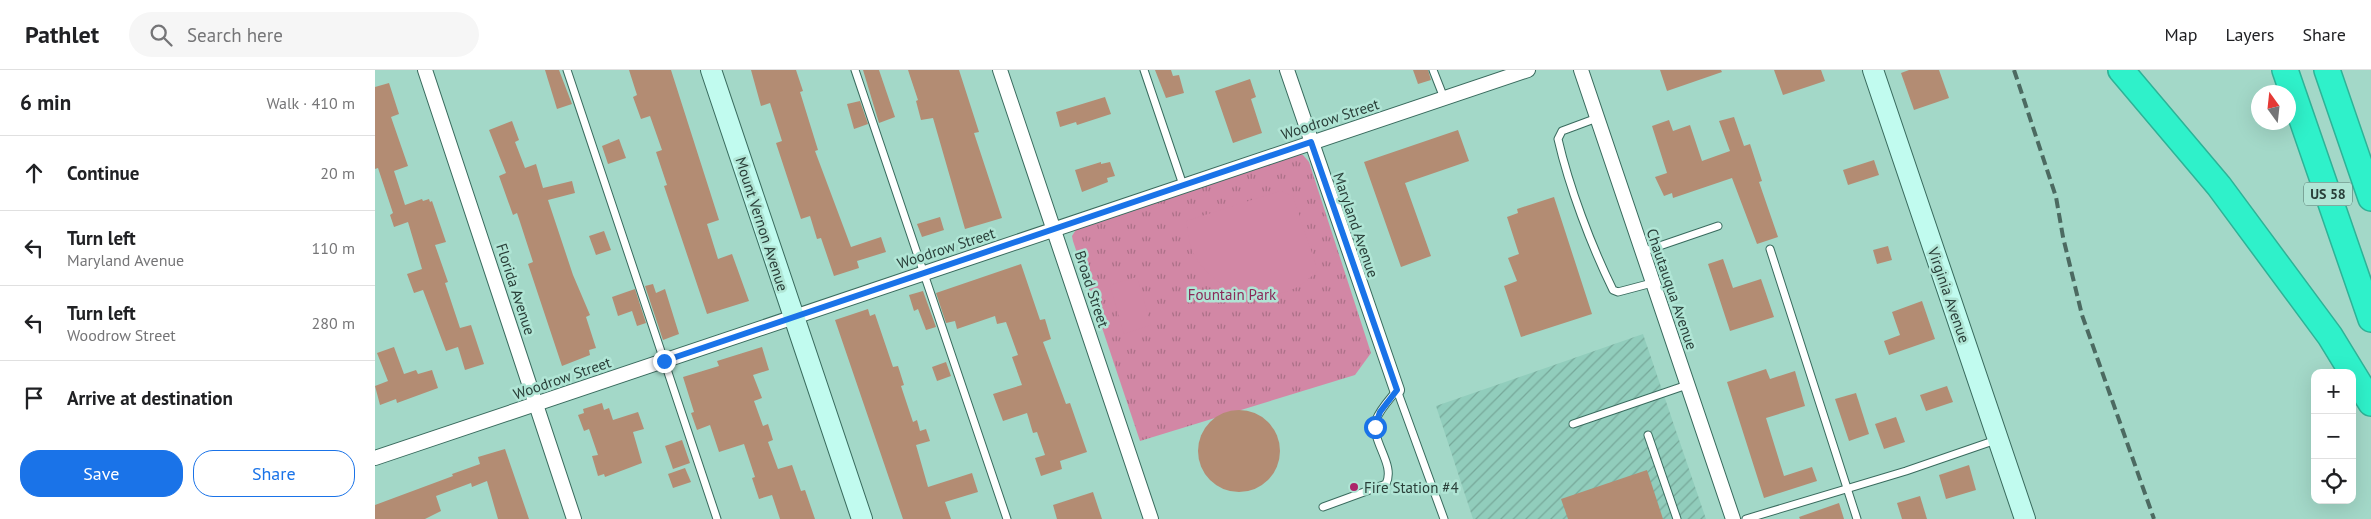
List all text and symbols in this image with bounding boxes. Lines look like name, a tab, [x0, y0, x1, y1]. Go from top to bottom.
search box	[129, 12, 479, 57]
text: Pathlet	[25, 19, 99, 50]
icon: search	[147, 21, 175, 49]
text: Search here	[187, 23, 283, 47]
text: Map	[2165, 23, 2197, 46]
text: Layers	[2225, 23, 2274, 46]
text: Share	[2302, 23, 2346, 46]
north arrow	[2251, 85, 2296, 130]
text: 6 min	[20, 89, 71, 116]
text: Walk · 410 m	[266, 93, 355, 113]
street label: Woodrow Street	[1279, 94, 1381, 144]
street label: Mount Vernon Avenue	[731, 154, 793, 294]
icon: ahead	[20, 159, 48, 187]
text: Continue	[67, 161, 139, 185]
text: 20 m	[320, 163, 355, 183]
street label: Maryland Avenue	[1329, 170, 1383, 280]
road number: US 58	[2304, 182, 2352, 206]
street label: Woodrow Street	[895, 223, 997, 273]
text: Turn left	[67, 226, 136, 250]
street label: Chautauqua Avenue	[1642, 226, 1702, 352]
icon: left	[20, 234, 48, 262]
text: 110 m	[312, 238, 355, 258]
street label: Florida Avenue	[492, 241, 540, 337]
street label: Virginia Avenue	[1923, 244, 1974, 345]
street label: Broad Street	[1071, 248, 1113, 330]
text: Maryland Avenue	[67, 250, 184, 270]
park label: Fountain Park	[1188, 285, 1277, 304]
text: Turn left	[67, 301, 136, 325]
icon: left	[20, 309, 48, 337]
text: 280 m	[312, 313, 355, 333]
text: Woodrow Street	[67, 325, 176, 345]
route end	[653, 350, 676, 373]
street label: Woodrow Street	[511, 352, 613, 404]
map controls	[2311, 369, 2356, 504]
button: +	[2311, 369, 2356, 414]
icon: arrive	[20, 384, 48, 412]
text: Arrive at destination	[67, 386, 233, 410]
button: −	[2311, 414, 2356, 459]
route start	[1364, 416, 1387, 439]
button: Save	[20, 450, 183, 497]
button: Share	[193, 450, 355, 497]
button: locate	[2311, 459, 2356, 504]
place label: Fire Station #4	[1364, 478, 1459, 497]
marker: Fire Station #4	[1348, 481, 1360, 493]

